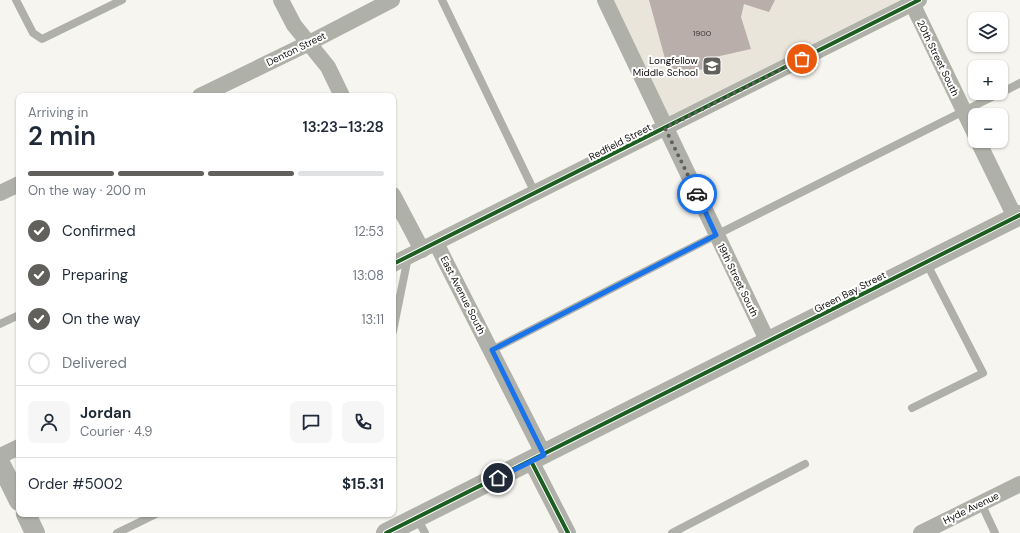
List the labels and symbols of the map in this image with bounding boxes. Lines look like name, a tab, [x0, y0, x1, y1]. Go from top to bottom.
street label: 20th Street South	[914, 18, 962, 98]
house number: 1900	[693, 28, 712, 38]
street label: Denton Street	[264, 29, 328, 69]
pin	[785, 42, 819, 76]
place label: Longfellow Middle School	[633, 54, 698, 79]
school or university icon: Longfellow Middle School	[701, 55, 723, 77]
street label: Redfield Street	[587, 121, 653, 163]
courier	[677, 174, 717, 214]
street label: 19th Street South	[715, 241, 761, 319]
street label: East Avenue South	[438, 254, 488, 337]
street label: Green Bay Street	[812, 268, 888, 316]
pin	[481, 461, 515, 495]
street label: Hyde Avenue	[941, 489, 1001, 527]

